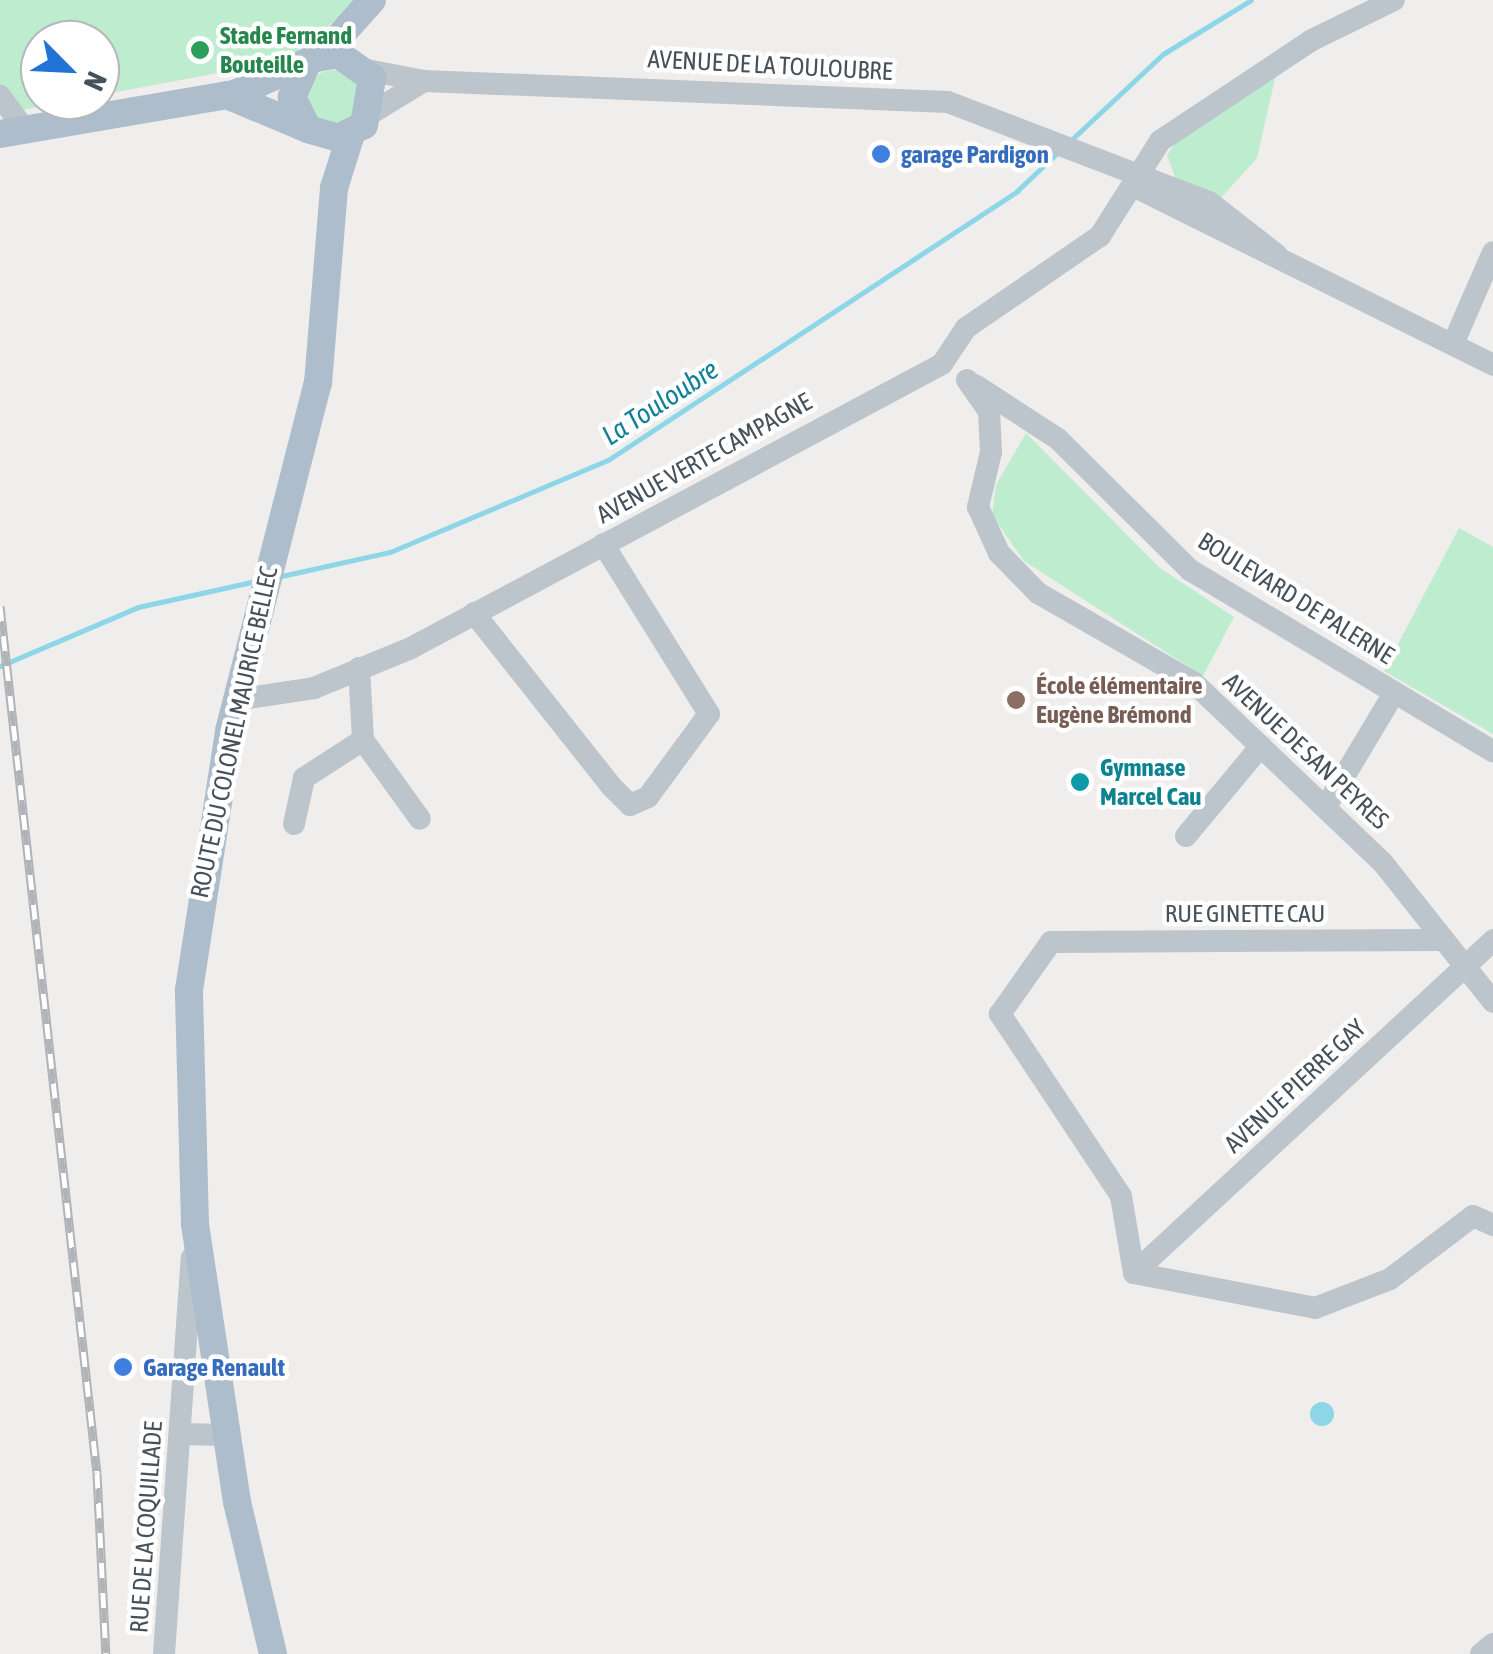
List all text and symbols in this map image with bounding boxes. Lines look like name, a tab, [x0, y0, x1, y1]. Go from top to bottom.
north arrow	[20, 20, 120, 120]
place label: Stade Fernand Bouteille	[220, 21, 352, 80]
marker: Stade Fernand Bouteille	[189, 39, 211, 61]
street label: AVENUE DE LA TOULOUBRE	[647, 44, 893, 86]
text: N	[78, 67, 114, 95]
place label: garage Pardigon	[901, 139, 1049, 169]
marker: garage Pardigon	[870, 143, 892, 165]
water label: La Touloubre	[595, 352, 725, 452]
street label: AVENUE VERTE CAMPAGNE	[591, 386, 817, 530]
street label: BOULEVARD DE PALERNE	[1193, 526, 1399, 670]
street label: ROUTE DU COLONEL MAURICE BELLEC	[184, 564, 284, 900]
street label: AVENUE DE SAN PEYRES	[1217, 667, 1395, 835]
place label: École élémentaire Eugène Brémond	[1036, 671, 1203, 730]
marker: École élémentaire Eugène Brémond	[1005, 689, 1027, 711]
place label: Gymnase Marcel Cau	[1100, 753, 1201, 812]
marker: Gymnase Marcel Cau	[1069, 771, 1091, 793]
street label: RUE GINETTE CAU	[1165, 898, 1325, 928]
street label: AVENUE PIERRE GAY	[1218, 1013, 1372, 1159]
place label: Garage Renault	[143, 1352, 285, 1382]
marker: Garage Renault	[112, 1356, 134, 1378]
street label: RUE DE LA COQUILLADE	[124, 1420, 168, 1634]

